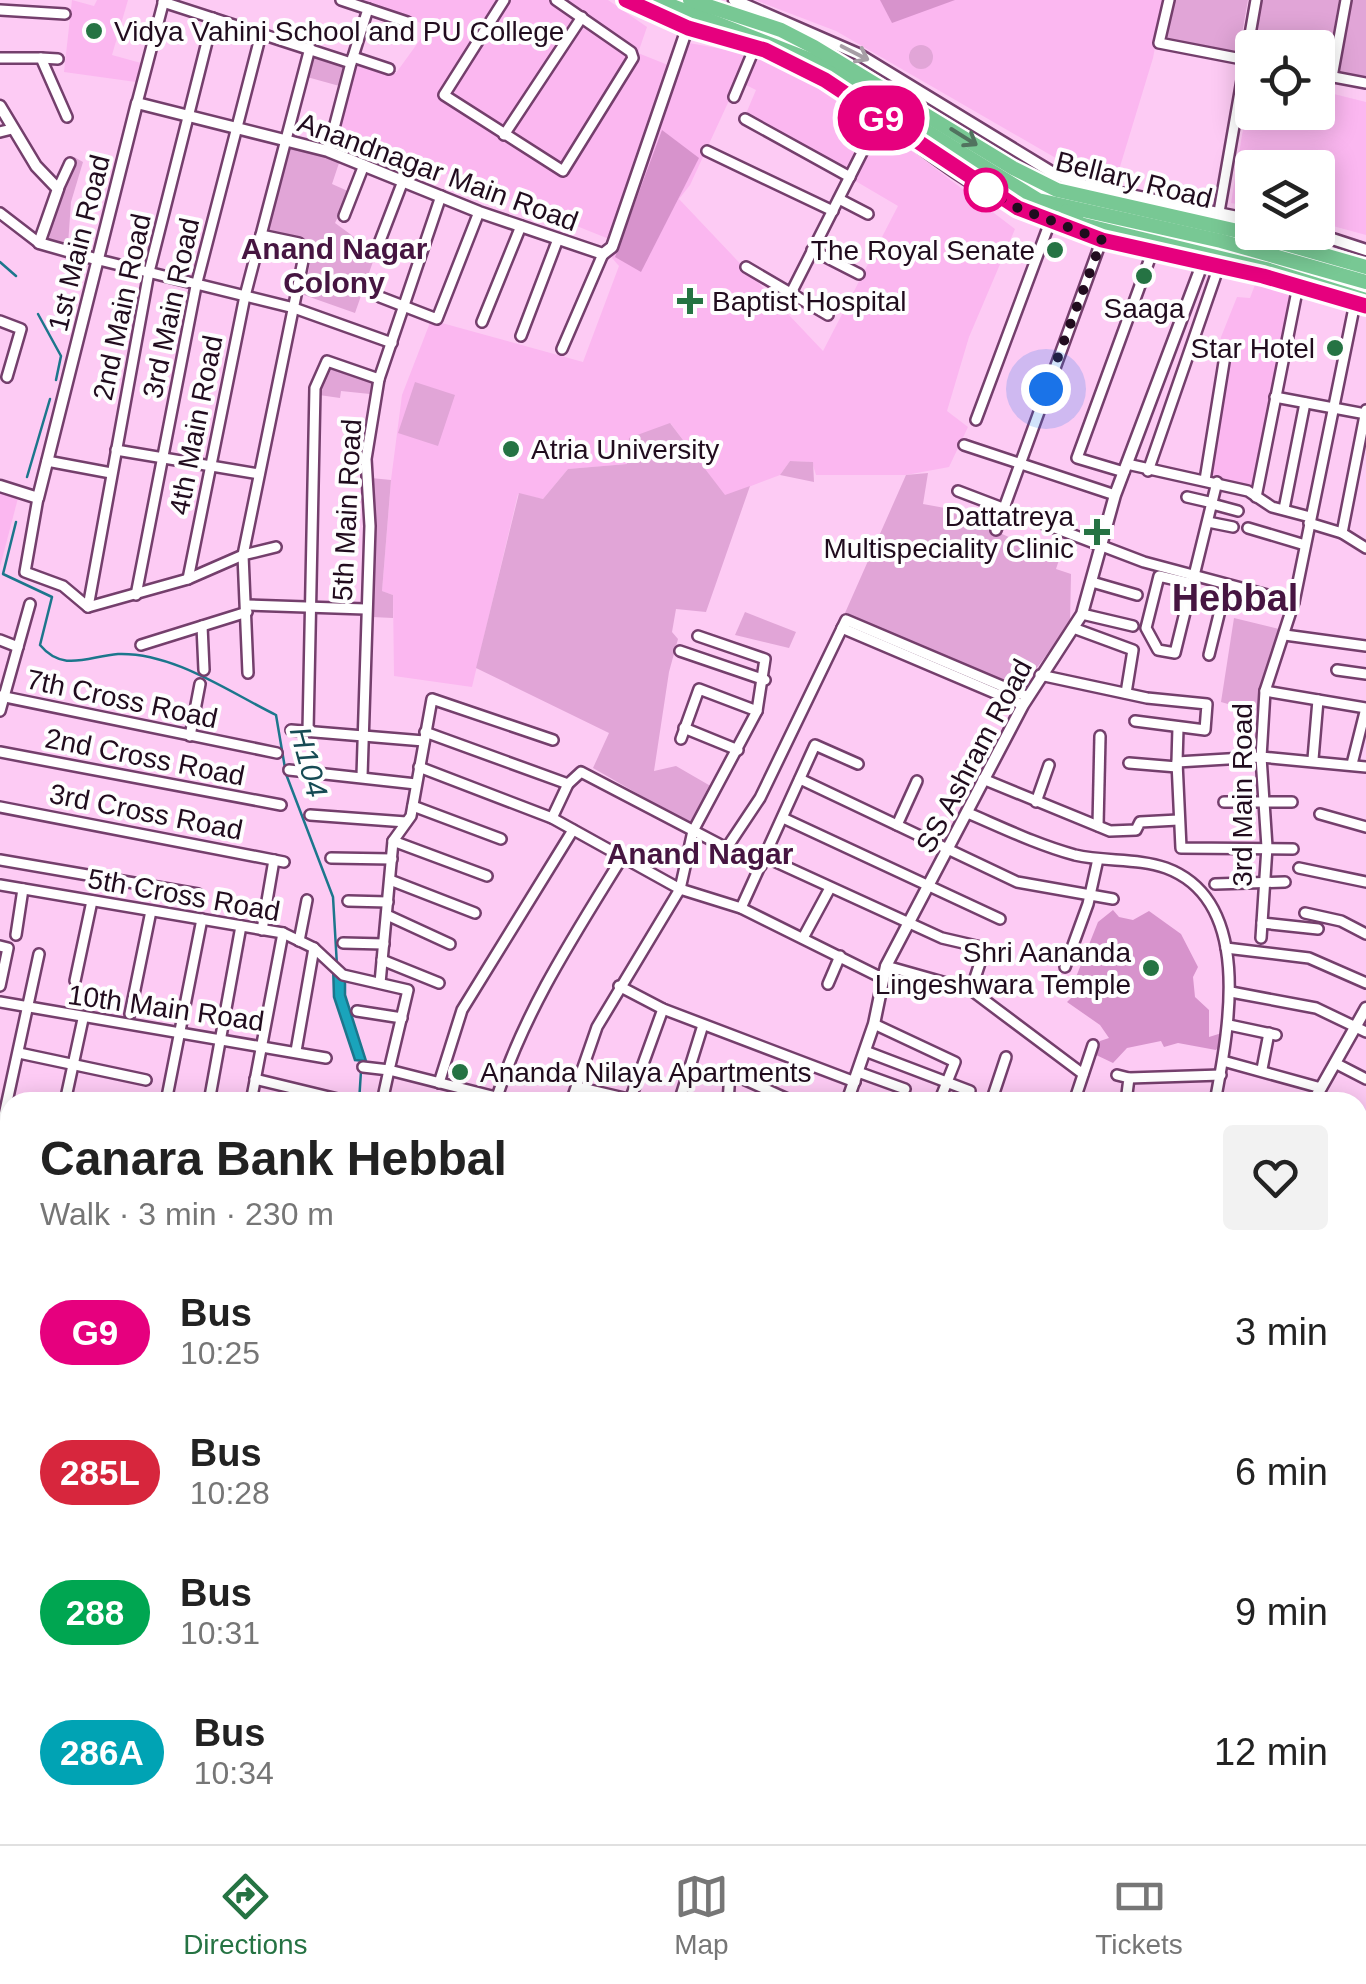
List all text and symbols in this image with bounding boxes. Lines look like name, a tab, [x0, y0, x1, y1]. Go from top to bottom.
place label: Vidya Vahini School and PU College	[114, 16, 564, 47]
marker: Vidya Vahini School and PU College	[83, 20, 105, 42]
map controls	[1235, 30, 1335, 250]
button: locate	[1235, 30, 1335, 130]
one-way arrow	[840, 44, 870, 63]
line badge: G9	[836, 86, 926, 150]
text: G9	[858, 99, 904, 138]
street label: Anandnagar Main Road	[294, 107, 582, 237]
one-way arrow	[949, 127, 978, 147]
street label: Bellary Road	[1052, 146, 1216, 214]
button: layers	[1235, 150, 1335, 250]
street label: 1st Main Road	[42, 152, 116, 334]
unlabelled marker	[965, 169, 1007, 211]
street label: 2nd Main Road	[87, 211, 157, 403]
street label: 3rd Main Road	[137, 215, 205, 401]
district label: Anand Nagar Colony	[241, 232, 428, 299]
place label: The Royal Senate	[811, 235, 1035, 266]
marker: The Royal Senate	[1044, 239, 1066, 261]
marker: Saaga	[1133, 265, 1155, 287]
place label: Baptist Hospital	[712, 286, 907, 317]
marker: Baptist Hospital	[677, 288, 703, 314]
place label: Saaga	[1104, 293, 1185, 324]
street label: 4th Main Road	[163, 333, 229, 517]
place label: Star Hotel	[1191, 333, 1315, 364]
marker: Star Hotel	[1324, 337, 1346, 359]
your location	[1021, 364, 1071, 414]
street label: 5th Main Road	[327, 418, 367, 602]
place label: Atria University	[531, 434, 719, 465]
marker: Atria University	[500, 438, 522, 460]
place label: Dattatreya Multispeciality Clinic	[823, 501, 1074, 564]
marker: Dattatreya Multispeciality Clinic	[1084, 519, 1110, 545]
district label: Hebbal	[1172, 577, 1298, 619]
street label: SS Ashram Road	[910, 654, 1038, 858]
street label: 7th Cross Road	[24, 664, 220, 734]
street label: 3rd Main Road	[1227, 703, 1258, 887]
street label: 2nd Cross Road	[43, 722, 247, 792]
water label: H104	[284, 723, 334, 801]
street label: 3rd Cross Road	[47, 778, 245, 846]
district label: Anand Nagar	[607, 837, 794, 870]
street label: 5th Cross Road	[86, 863, 282, 927]
place label: Shri Aananda Lingeshwara Temple	[875, 937, 1131, 1000]
marker: Shri Aananda Lingeshwara Temple	[1140, 957, 1162, 979]
street label: 10th Main Road	[66, 979, 266, 1037]
place label: Ananda Nilaya Apartments	[480, 1057, 812, 1088]
marker: Ananda Nilaya Apartments	[449, 1061, 471, 1083]
button: heart	[1223, 1125, 1328, 1230]
text: Canara Bank Hebbal	[40, 1132, 507, 1185]
text: Walk · 3 min · 230 m	[40, 1196, 334, 1232]
text: Bus	[180, 1292, 252, 1334]
text: 3 min	[1235, 1311, 1328, 1353]
text: G9	[72, 1313, 118, 1352]
text: 10:25	[180, 1335, 260, 1371]
text: Bus	[190, 1432, 262, 1474]
text: 6 min	[1235, 1451, 1328, 1493]
text: 285L	[60, 1453, 140, 1492]
text: 10:28	[190, 1475, 270, 1511]
text: Bus	[180, 1572, 252, 1614]
text: 9 min	[1235, 1591, 1328, 1633]
text: 288	[66, 1593, 124, 1632]
text: 10:31	[180, 1615, 260, 1651]
text: Bus	[194, 1712, 265, 1754]
text: 12 min	[1214, 1731, 1328, 1773]
text: 286A	[60, 1733, 144, 1772]
text: 10:34	[194, 1755, 274, 1791]
tab: Directions	[183, 1869, 308, 1961]
tab: Map	[674, 1869, 729, 1961]
tab: Tickets	[1095, 1869, 1183, 1961]

